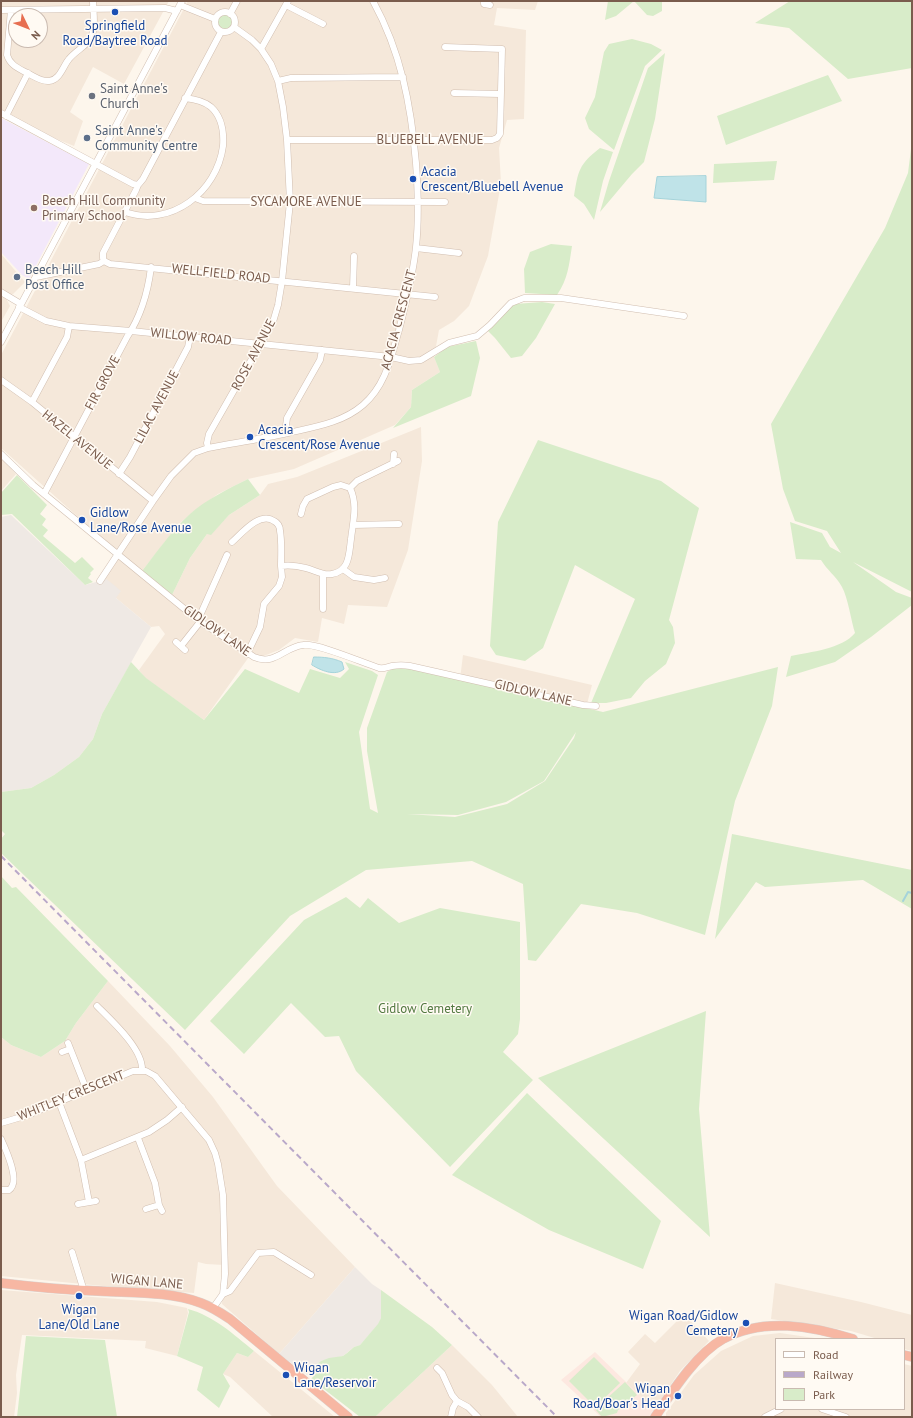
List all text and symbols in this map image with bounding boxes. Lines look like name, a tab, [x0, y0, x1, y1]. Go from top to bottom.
marker: Springfield Road/Baytree Road	[110, 7, 120, 17]
north arrow	[8, 8, 48, 48]
place label: Springfield Road/Baytree Road	[62, 18, 168, 49]
text: N	[28, 28, 44, 43]
place label: Saint Anne's Church	[100, 81, 168, 112]
marker: Saint Anne's Church	[87, 91, 97, 101]
place label: Saint Anne's Community Centre	[95, 123, 198, 154]
street label: BLUEBELL AVENUE	[377, 132, 483, 148]
marker: Saint Anne's Community Centre	[82, 133, 92, 143]
place label: Acacia Crescent/Bluebell Avenue	[421, 164, 563, 195]
marker: Acacia Crescent/Bluebell Avenue	[408, 174, 418, 184]
place label: Beech Hill Community Primary School	[42, 193, 165, 224]
street label: SYCAMORE AVENUE	[250, 194, 362, 210]
marker: Beech Hill Community Primary School	[29, 203, 39, 213]
street label: WELLFIELD ROAD	[171, 261, 271, 287]
place label: Beech Hill Post Office	[25, 262, 84, 293]
street label: ACACIA CRESCENT	[378, 268, 420, 372]
marker: Beech Hill Post Office	[12, 272, 22, 282]
street label: ROSE AVENUE	[229, 316, 279, 394]
street label: WILLOW ROAD	[149, 325, 233, 349]
street label: FIR GROVE	[82, 353, 124, 413]
street label: LILAC AVENUE	[131, 368, 183, 446]
street label: HAZEL AVENUE	[39, 407, 115, 473]
place label: Acacia Crescent/Rose Avenue	[258, 422, 380, 453]
marker: Acacia Crescent/Rose Avenue	[245, 432, 255, 442]
place label: Gidlow Lane/Rose Avenue	[90, 505, 191, 536]
marker: Gidlow Lane/Rose Avenue	[77, 515, 87, 525]
street label: GIDLOW LANE	[180, 602, 254, 660]
street label: GIDLOW LANE	[493, 677, 573, 709]
park label: Gidlow Cemetery	[378, 1001, 472, 1017]
street label: WHITLEY CRESCENT	[15, 1067, 127, 1125]
street label: WIGAN LANE	[110, 1271, 184, 1293]
marker: Wigan Lane/Old Lane	[74, 1291, 84, 1301]
place label: Wigan Lane/Old Lane	[38, 1302, 120, 1333]
place label: Wigan Road/Gidlow Cemetery	[629, 1308, 738, 1339]
marker: Wigan Road/Gidlow Cemetery	[741, 1318, 751, 1328]
legend	[775, 1338, 905, 1410]
text: Road	[813, 1347, 838, 1362]
place label: Wigan Lane/Reservoir	[294, 1360, 376, 1391]
text: Railway	[813, 1367, 853, 1382]
marker: Wigan Lane/Reservoir	[281, 1370, 291, 1380]
place label: Wigan Road/Boar's Head	[573, 1381, 670, 1412]
text: Park	[813, 1387, 835, 1402]
marker: Wigan Road/Boar's Head	[673, 1391, 683, 1401]

